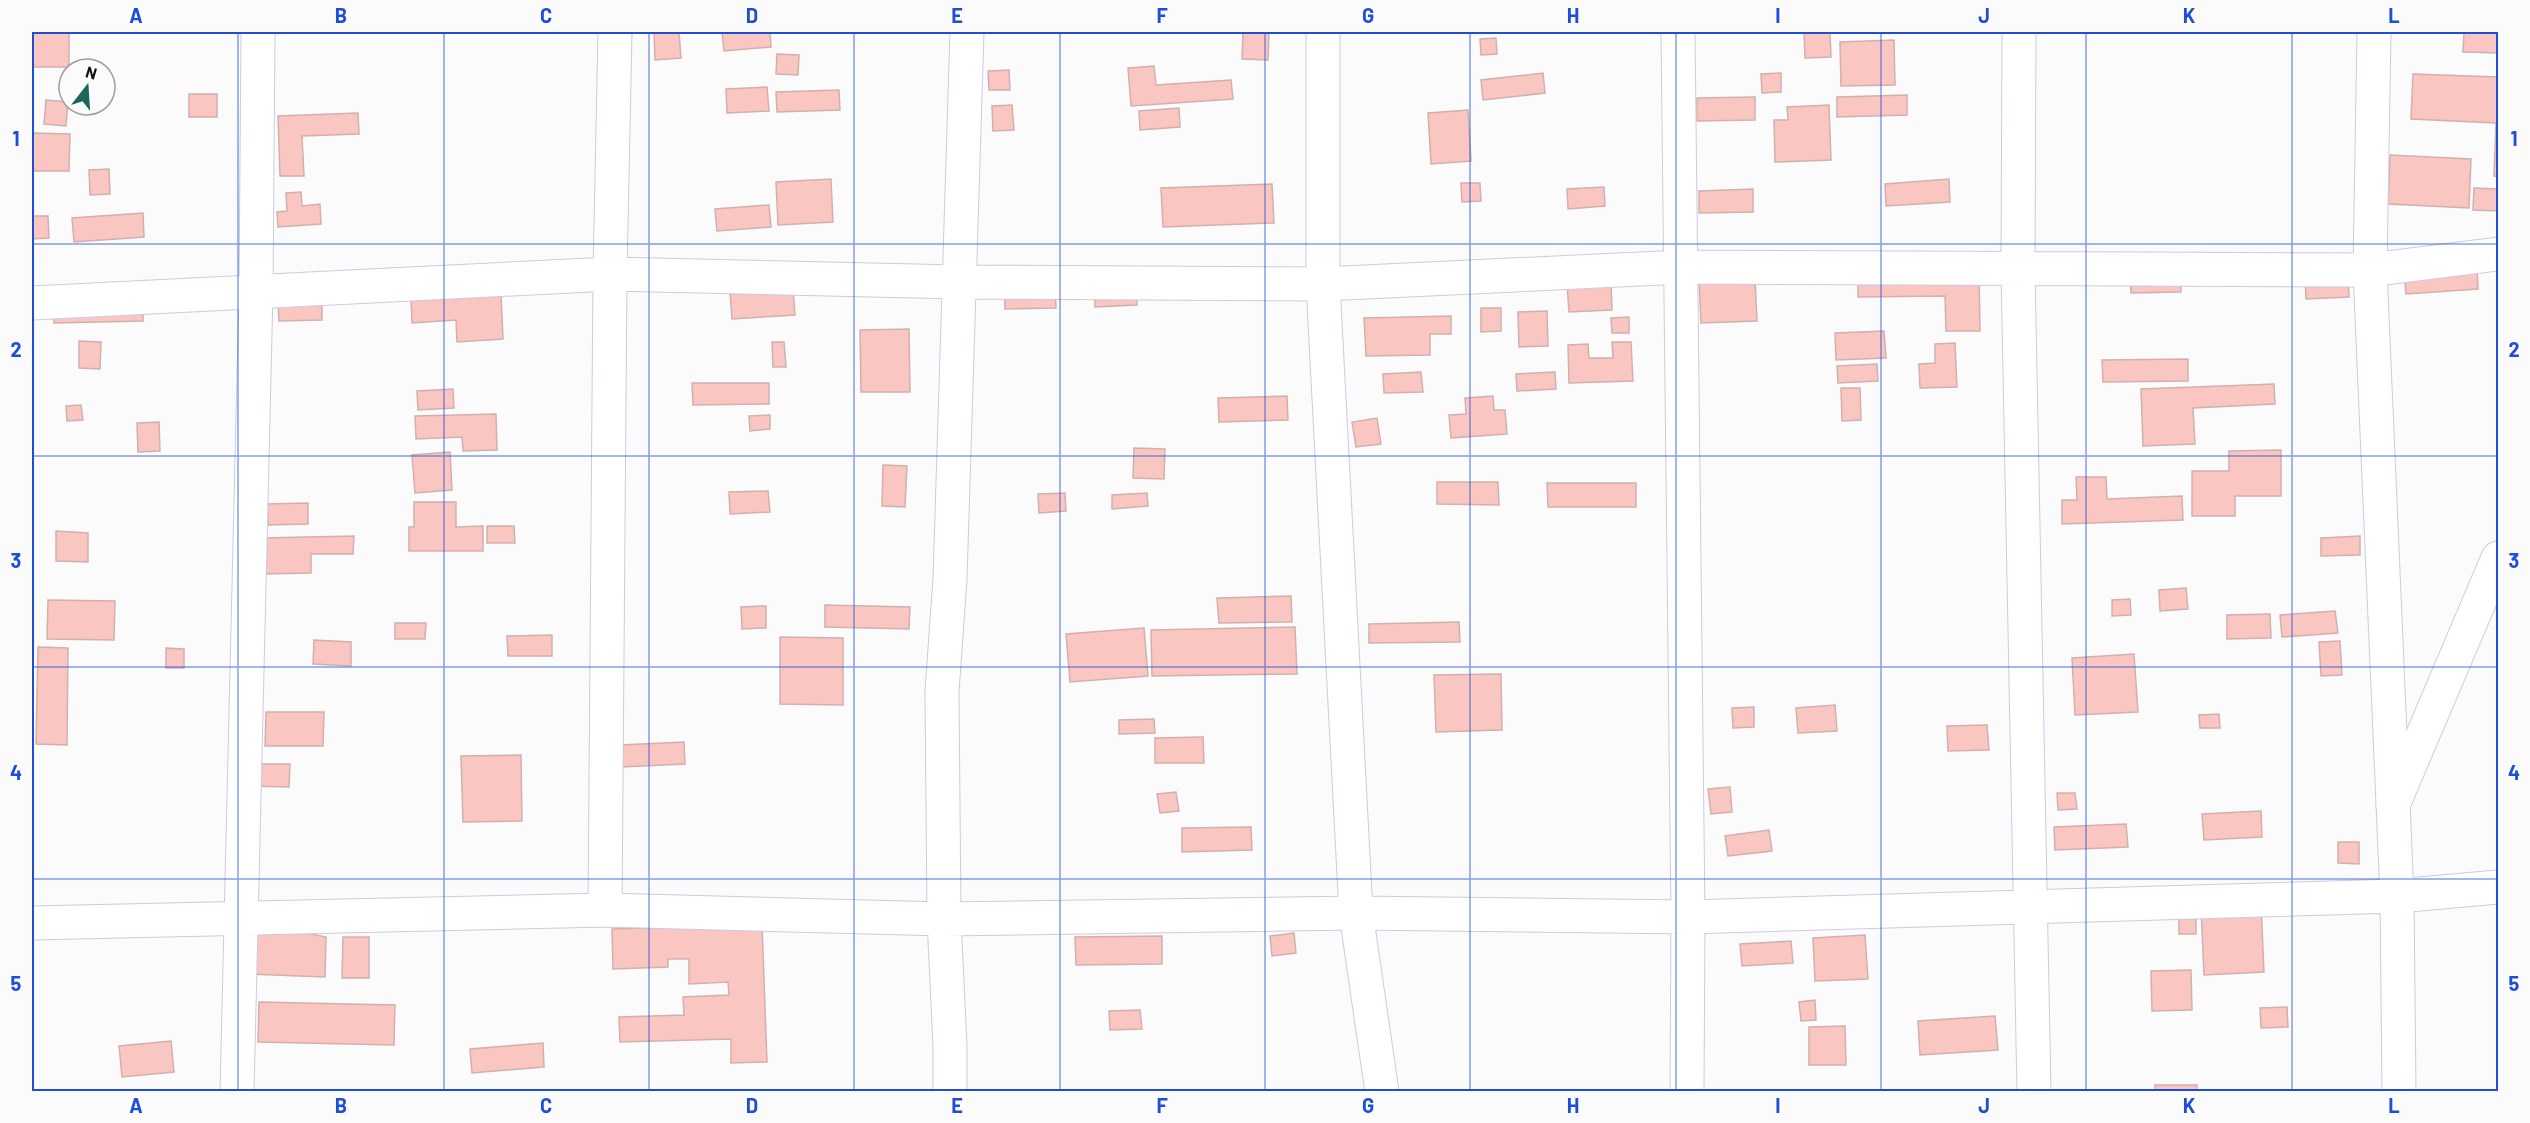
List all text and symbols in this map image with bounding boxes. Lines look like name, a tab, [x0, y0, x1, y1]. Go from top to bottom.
text: A	[129, 3, 143, 27]
text: B	[335, 3, 347, 27]
text: C	[540, 3, 552, 27]
text: D	[746, 3, 758, 27]
text: E	[951, 3, 963, 27]
text: F	[1156, 3, 1168, 27]
text: G	[1362, 3, 1374, 27]
text: H	[1567, 3, 1579, 27]
text: I	[1775, 3, 1781, 27]
text: J	[1978, 3, 1990, 27]
text: K	[2183, 3, 2196, 27]
text: L	[2388, 3, 2400, 27]
north arrow	[57, 57, 117, 117]
text: N	[84, 62, 99, 83]
text: 1	[12, 126, 20, 150]
text: 1	[2510, 126, 2518, 150]
text: 2	[10, 337, 22, 361]
text: 2	[2508, 337, 2520, 361]
text: 3	[11, 548, 21, 572]
text: 3	[2509, 548, 2519, 572]
text: 4	[10, 760, 22, 784]
text: 4	[2508, 760, 2520, 784]
text: 5	[11, 971, 22, 995]
text: 5	[2509, 971, 2520, 995]
text: A	[129, 1093, 143, 1117]
text: B	[335, 1093, 347, 1117]
text: C	[540, 1093, 552, 1117]
text: D	[746, 1093, 758, 1117]
text: E	[951, 1093, 963, 1117]
text: F	[1156, 1093, 1168, 1117]
text: G	[1362, 1093, 1374, 1117]
text: H	[1567, 1093, 1579, 1117]
text: I	[1775, 1093, 1781, 1117]
text: J	[1978, 1093, 1990, 1117]
text: K	[2183, 1093, 2196, 1117]
text: L	[2388, 1093, 2400, 1117]

